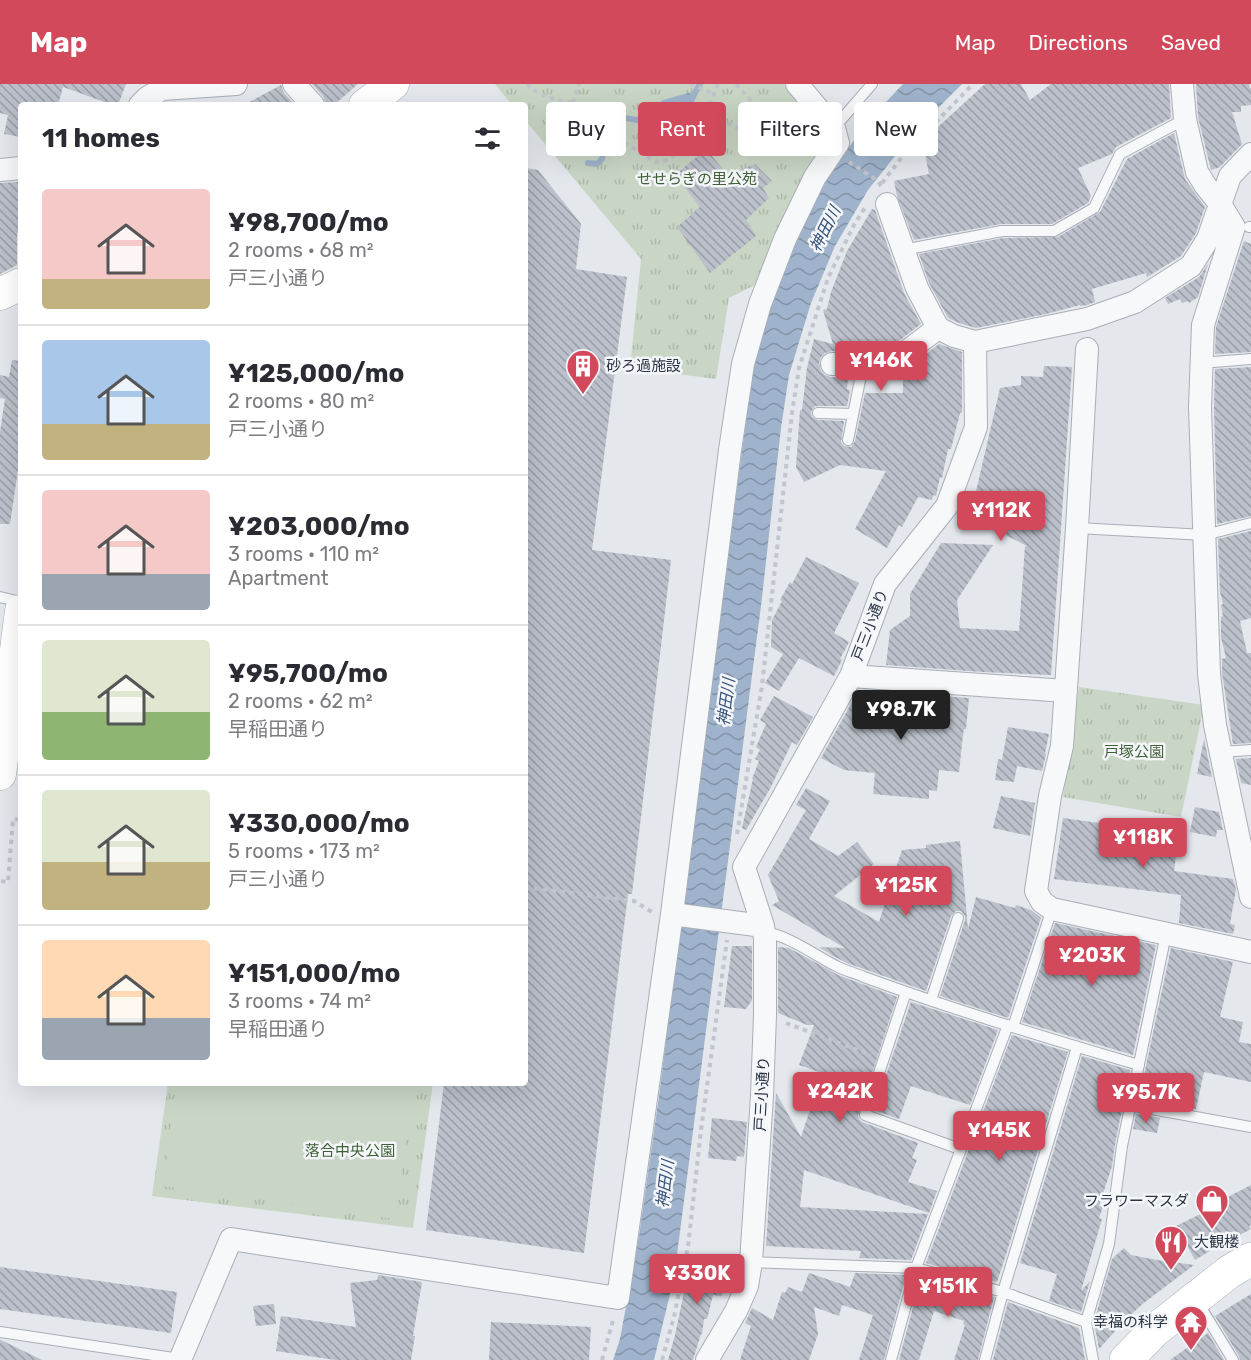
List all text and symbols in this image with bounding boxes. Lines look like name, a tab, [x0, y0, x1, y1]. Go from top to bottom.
text: Map	[30, 26, 87, 59]
text: Map	[955, 30, 996, 55]
text: Directions	[1029, 30, 1128, 55]
text: Saved	[1161, 30, 1221, 55]
chip: Buy	[546, 102, 626, 156]
chip: Rent	[638, 102, 726, 156]
chip: Filters	[738, 102, 842, 156]
chip: New	[854, 102, 938, 156]
icon: filters	[471, 122, 504, 155]
text: 11 homes	[42, 123, 160, 154]
park label: せせらぎの里公苑	[637, 170, 757, 188]
water label: 神田川	[806, 202, 845, 255]
text: ¥98,700/mo	[228, 207, 389, 238]
icon: home	[90, 213, 162, 285]
text: 2 rooms · 68 m²	[228, 238, 374, 262]
text: 戸三小通り	[228, 266, 328, 290]
pin: ¥146K	[839, 341, 923, 392]
building icon: 砂ろ過施設	[565, 348, 601, 395]
text: ¥146K	[849, 348, 913, 372]
place label: 砂ろ過施設	[606, 357, 681, 375]
text: ¥125,000/mo	[228, 358, 404, 389]
icon: home	[90, 364, 162, 436]
text: 2 rooms · 80 m²	[228, 389, 374, 413]
text: 戸三小通り	[228, 417, 328, 441]
pin: ¥112K	[959, 491, 1043, 542]
text: ¥112K	[971, 498, 1031, 522]
text: ¥203,000/mo	[228, 511, 410, 542]
icon: home	[90, 514, 162, 586]
text: 3 rooms · 110 m²	[228, 542, 379, 566]
text: Apartment	[228, 566, 329, 590]
street label: 戸三小通り	[848, 587, 892, 663]
text: ¥95,700/mo	[228, 658, 388, 689]
icon: home	[90, 664, 162, 736]
water label: 神田川	[714, 675, 739, 727]
text: 2 rooms · 62 m²	[228, 689, 373, 713]
pin: ¥98.7K	[852, 690, 950, 741]
text: ¥98.7K	[866, 697, 936, 721]
text: 早稲田通り	[228, 717, 328, 741]
park label: 戸塚公園	[1104, 743, 1164, 761]
text: ¥330,000/mo	[228, 808, 410, 839]
icon: home	[90, 814, 162, 886]
pin: ¥118K	[1101, 818, 1185, 869]
text: ¥118K	[1113, 825, 1173, 849]
text: 5 rooms · 173 m²	[228, 839, 380, 863]
pin: ¥125K	[864, 866, 948, 917]
text: 戸三小通り	[228, 867, 328, 891]
text: ¥125K	[875, 873, 937, 897]
pin: ¥203K	[1050, 936, 1134, 987]
text: ¥203K	[1059, 943, 1125, 967]
text: ¥151,000/mo	[228, 958, 400, 989]
icon: home	[90, 964, 162, 1036]
text: 3 rooms · 74 m²	[228, 989, 371, 1013]
text: 早稲田通り	[228, 1017, 328, 1041]
street label: 戸三小通り	[751, 1056, 773, 1132]
pin: ¥242K	[798, 1072, 882, 1123]
pin: ¥95.7K	[1097, 1073, 1195, 1124]
text: ¥242K	[807, 1079, 873, 1103]
text: ¥95.7K	[1111, 1080, 1181, 1104]
pin: ¥145K	[957, 1111, 1041, 1162]
text: ¥145K	[967, 1118, 1031, 1142]
park label: 落合中央公園	[305, 1142, 395, 1160]
water label: 神田川	[653, 1157, 678, 1209]
shop icon: フラワーマスダ	[1194, 1183, 1230, 1230]
place label: フラワーマスダ	[1084, 1192, 1189, 1210]
restaurant icon: 大観楼	[1153, 1224, 1189, 1271]
place label: 大観楼	[1194, 1233, 1239, 1251]
pin: ¥330K	[655, 1254, 739, 1305]
text: ¥330K	[664, 1261, 731, 1285]
pin: ¥151K	[906, 1267, 990, 1318]
text: ¥151K	[918, 1274, 978, 1298]
temple icon: 幸福の科学	[1173, 1304, 1209, 1351]
place label: 幸福の科学	[1093, 1313, 1168, 1331]

